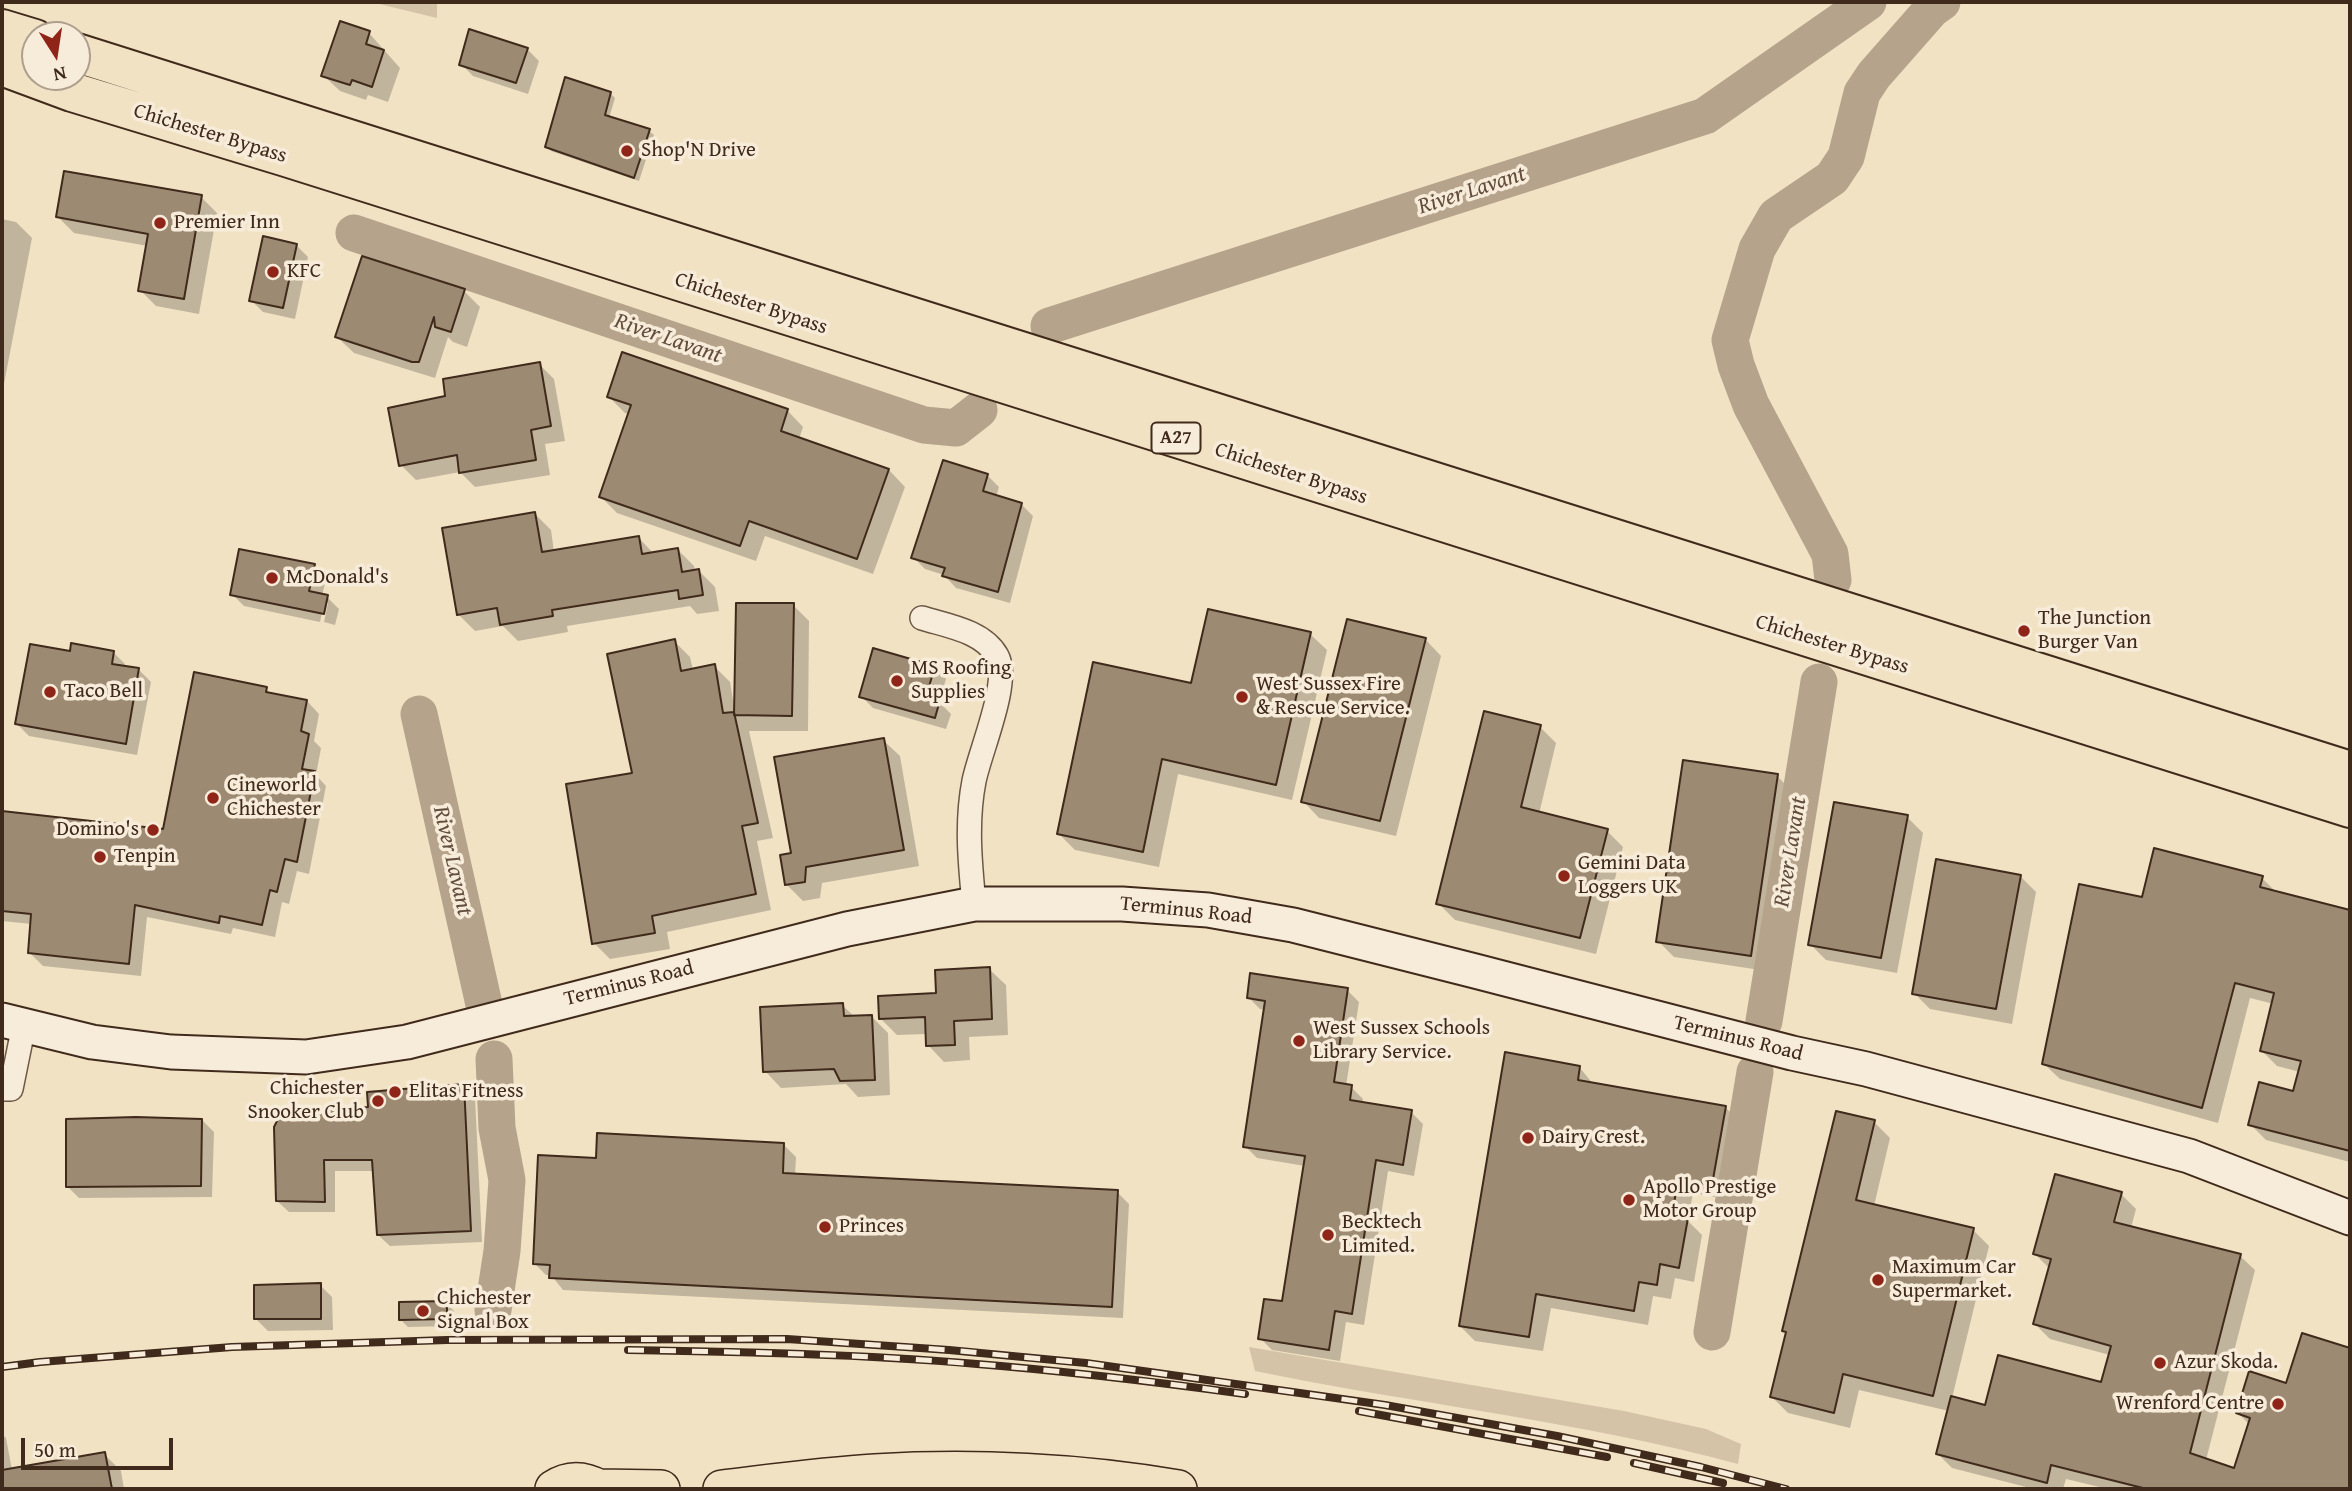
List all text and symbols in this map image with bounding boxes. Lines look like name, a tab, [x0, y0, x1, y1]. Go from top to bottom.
north arrow	[21, 21, 91, 91]
text: N	[51, 60, 69, 90]
street label: Chichester Bypass	[130, 99, 290, 169]
place label: Shop'N Drive	[641, 138, 756, 164]
marker: Shop'N Drive	[619, 143, 635, 159]
water label: River Lavant	[1415, 161, 1529, 221]
place label: Premier Inn	[174, 210, 280, 236]
marker: Premier Inn	[152, 215, 168, 231]
place label: KFC	[287, 259, 321, 285]
marker: KFC	[265, 264, 281, 280]
street label: Chichester Bypass	[672, 267, 830, 341]
water label: River Lavant	[611, 308, 725, 370]
road number: A27	[1152, 422, 1200, 453]
street label: Chichester Bypass	[1212, 437, 1370, 511]
place label: McDonald's	[286, 565, 389, 591]
marker: McDonald's	[264, 570, 280, 586]
place label: The Junction Burger Van	[2038, 606, 2151, 656]
street label: Chichester Bypass	[1752, 610, 1912, 680]
marker: The Junction Burger Van	[2016, 623, 2032, 639]
place label: MS Roofing Supplies	[911, 656, 1011, 706]
place label: West Sussex Fire & Rescue Service.	[1256, 672, 1410, 722]
marker: MS Roofing Supplies	[889, 673, 905, 689]
place label: Taco Bell	[64, 679, 143, 705]
marker: Taco Bell	[42, 684, 58, 700]
marker: West Sussex Fire & Rescue Service.	[1234, 689, 1250, 705]
place label: Cineworld Chichester	[227, 773, 321, 823]
marker: Cineworld Chichester	[205, 790, 221, 806]
water label: River Lavant	[1769, 795, 1813, 909]
water label: River Lavant	[426, 804, 478, 918]
place label: Domino's	[56, 817, 139, 843]
marker: Domino's	[145, 822, 161, 838]
place label: Tenpin	[114, 844, 176, 870]
marker: Tenpin	[92, 849, 108, 865]
place label: Gemini Data Loggers UK	[1578, 851, 1686, 901]
marker: Gemini Data Loggers UK	[1556, 868, 1572, 884]
street label: Terminus Road	[1119, 892, 1253, 930]
street label: Terminus Road	[562, 956, 696, 1012]
street label: Terminus Road	[1671, 1011, 1805, 1067]
place label: West Sussex Schools Library Service.	[1313, 1016, 1490, 1066]
marker: West Sussex Schools Library Service.	[1291, 1033, 1307, 1049]
place label: Chichester Snooker Club	[248, 1076, 364, 1126]
place label: Elitas Fitness	[409, 1079, 524, 1105]
marker: Elitas Fitness	[387, 1084, 403, 1100]
marker: Chichester Snooker Club	[370, 1093, 386, 1109]
place label: Dairy Crest.	[1542, 1125, 1645, 1151]
marker: Dairy Crest.	[1520, 1130, 1536, 1146]
place label: Apollo Prestige Motor Group	[1643, 1175, 1776, 1225]
marker: Apollo Prestige Motor Group	[1621, 1192, 1637, 1208]
place label: Becktech Limited.	[1342, 1210, 1421, 1260]
place label: Princes	[839, 1214, 904, 1240]
marker: Princes	[817, 1219, 833, 1235]
marker: Becktech Limited.	[1320, 1227, 1336, 1243]
place label: Maximum Car Supermarket.	[1892, 1255, 2016, 1305]
marker: Maximum Car Supermarket.	[1870, 1272, 1886, 1288]
place label: Chichester Signal Box	[437, 1286, 531, 1336]
marker: Chichester Signal Box	[415, 1303, 431, 1319]
place label: Azur Skoda.	[2174, 1350, 2278, 1376]
marker: Azur Skoda.	[2152, 1355, 2168, 1371]
place label: Wrenford Centre	[2116, 1391, 2264, 1417]
marker: Wrenford Centre	[2270, 1396, 2286, 1412]
scale bar	[24, 1424, 177, 1468]
text: 50 m	[34, 1434, 76, 1465]

